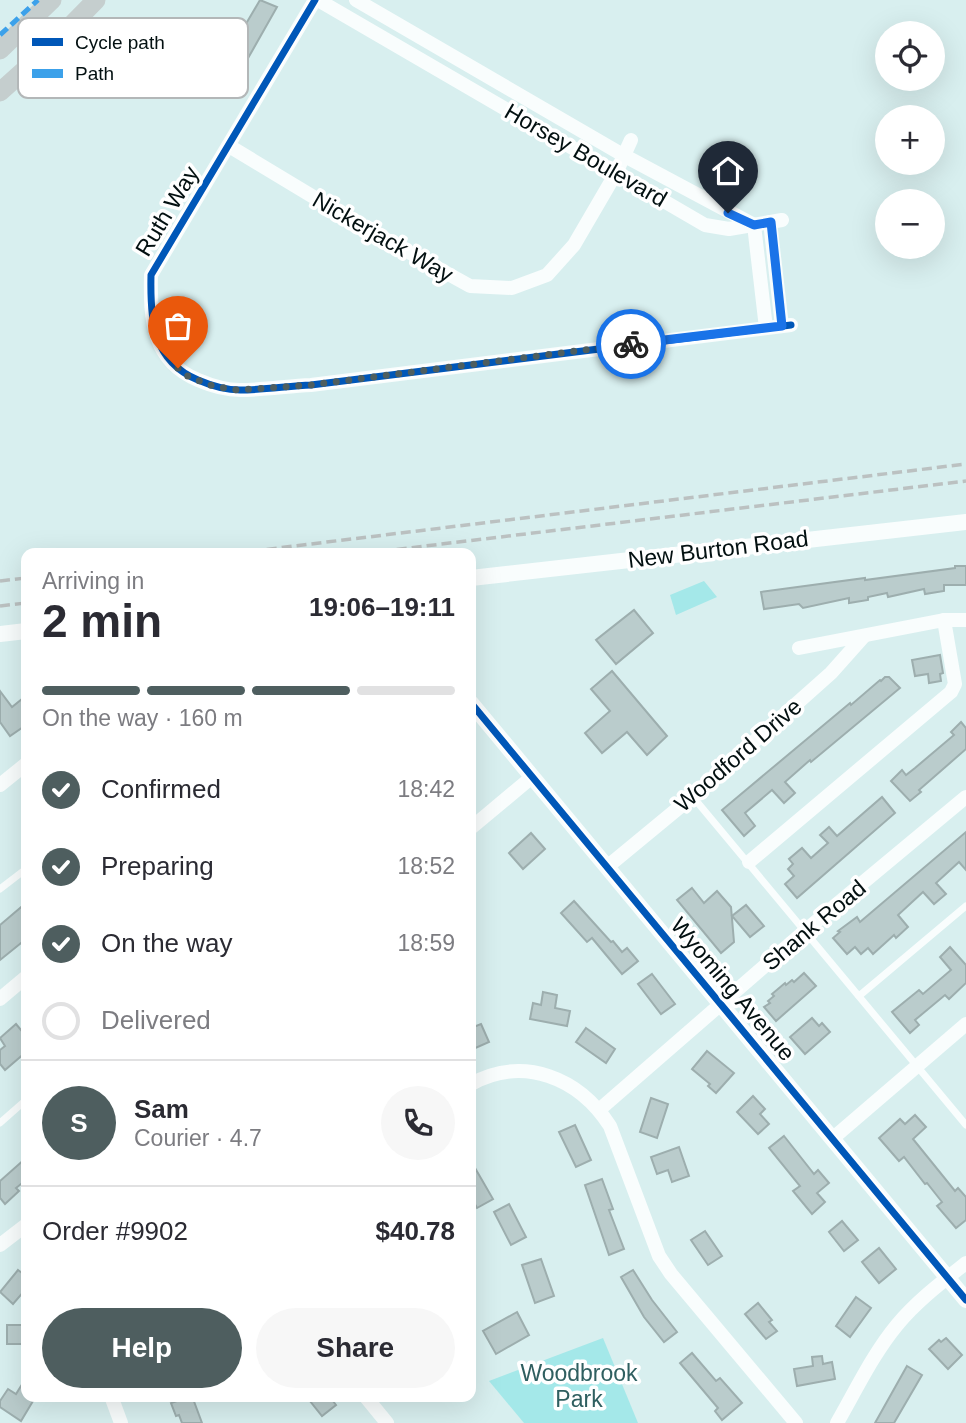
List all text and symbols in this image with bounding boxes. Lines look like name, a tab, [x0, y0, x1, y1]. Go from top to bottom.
legend	[18, 18, 248, 98]
map controls	[875, 21, 945, 259]
button: locate	[875, 21, 945, 91]
text: Cycle path	[75, 32, 165, 53]
text: Path	[75, 63, 114, 84]
street label: Horsey Boulevard	[500, 98, 672, 212]
button: +	[875, 105, 945, 175]
pin	[698, 141, 758, 213]
icon: home	[709, 152, 747, 190]
street label: Ruth Way	[130, 161, 204, 261]
street label: Nickerjack Way	[308, 186, 458, 288]
button: −	[875, 189, 945, 259]
pin	[148, 296, 208, 368]
icon: bag	[159, 307, 197, 345]
courier	[596, 309, 666, 379]
icon: bike	[612, 325, 650, 363]
street label: New Burton Road	[626, 525, 810, 573]
text: Arriving in	[42, 568, 144, 594]
text: 19:06–19:11	[309, 592, 455, 622]
text: 2 min	[42, 595, 162, 647]
street label: Woodford Drive	[669, 693, 807, 817]
text: On the way · 160 m	[42, 705, 243, 731]
icon: check	[42, 771, 80, 809]
text: Confirmed	[101, 774, 221, 804]
text: 18:42	[397, 776, 455, 802]
icon: check	[42, 848, 80, 886]
text: Preparing	[101, 851, 214, 881]
text: 18:52	[397, 853, 455, 879]
street label: Shank Road	[757, 874, 871, 976]
street label: Wyoming Avenue	[666, 912, 800, 1066]
icon: check	[42, 925, 80, 963]
text: On the way	[101, 928, 233, 958]
text: 18:59	[397, 930, 455, 956]
text: Delivered	[101, 1005, 211, 1035]
button: phone	[381, 1086, 455, 1160]
text: Sam	[134, 1094, 189, 1124]
text: S	[70, 1108, 88, 1138]
text: Courier · 4.7	[134, 1125, 262, 1151]
text: Order #9902	[42, 1216, 188, 1246]
text: $40.78	[375, 1216, 455, 1246]
button: Help	[42, 1308, 242, 1388]
button: Share	[256, 1308, 455, 1388]
park label: Woodbrook Park	[520, 1360, 638, 1412]

